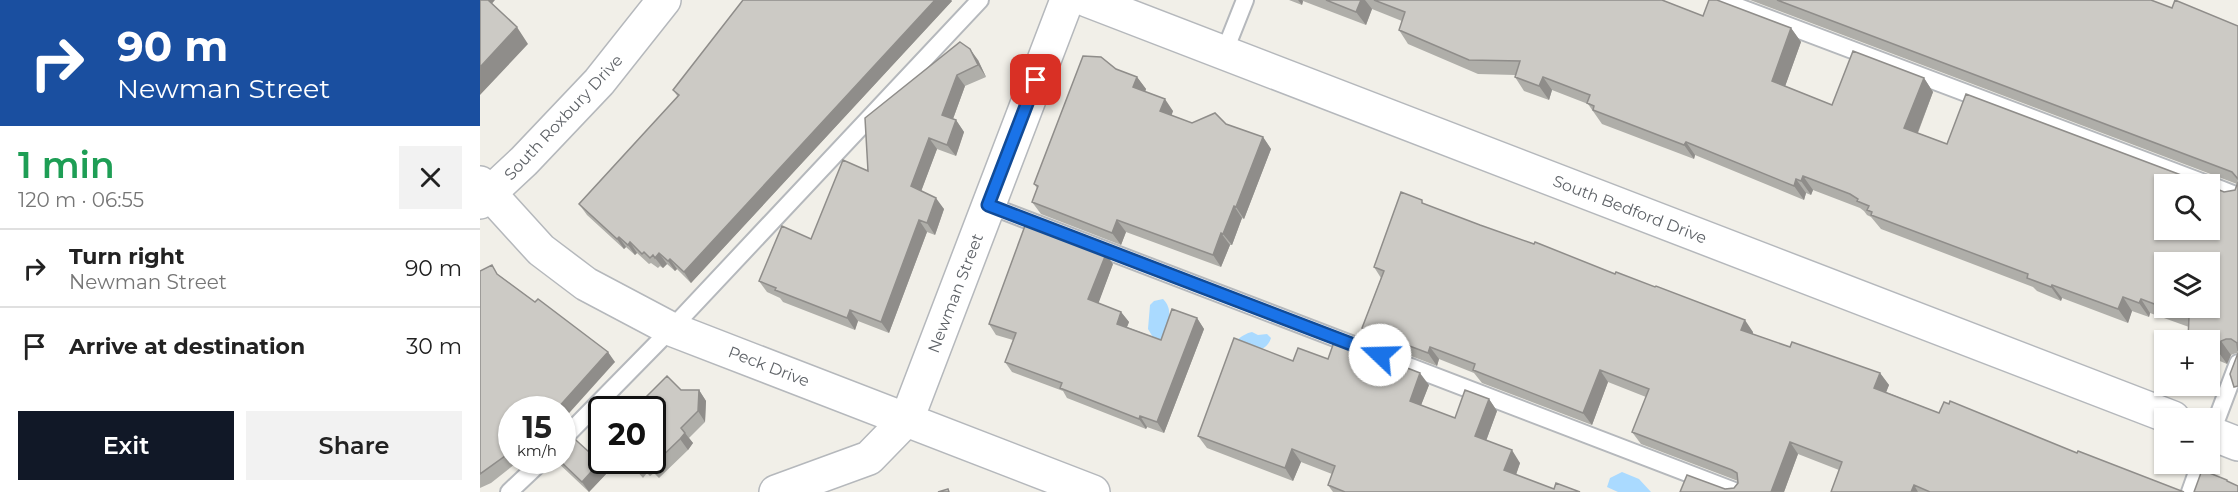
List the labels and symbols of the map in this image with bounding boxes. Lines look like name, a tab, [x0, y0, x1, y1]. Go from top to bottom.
street label: South Roxbury Drive	[500, 51, 626, 184]
pin	[1010, 54, 1061, 105]
street label: South Bedford Drive	[1550, 171, 1709, 248]
street label: Newman Street	[924, 230, 987, 356]
position arrow	[1348, 323, 1412, 387]
street label: Peck Drive	[726, 342, 812, 391]
speed limit sign: 20	[588, 396, 666, 474]

